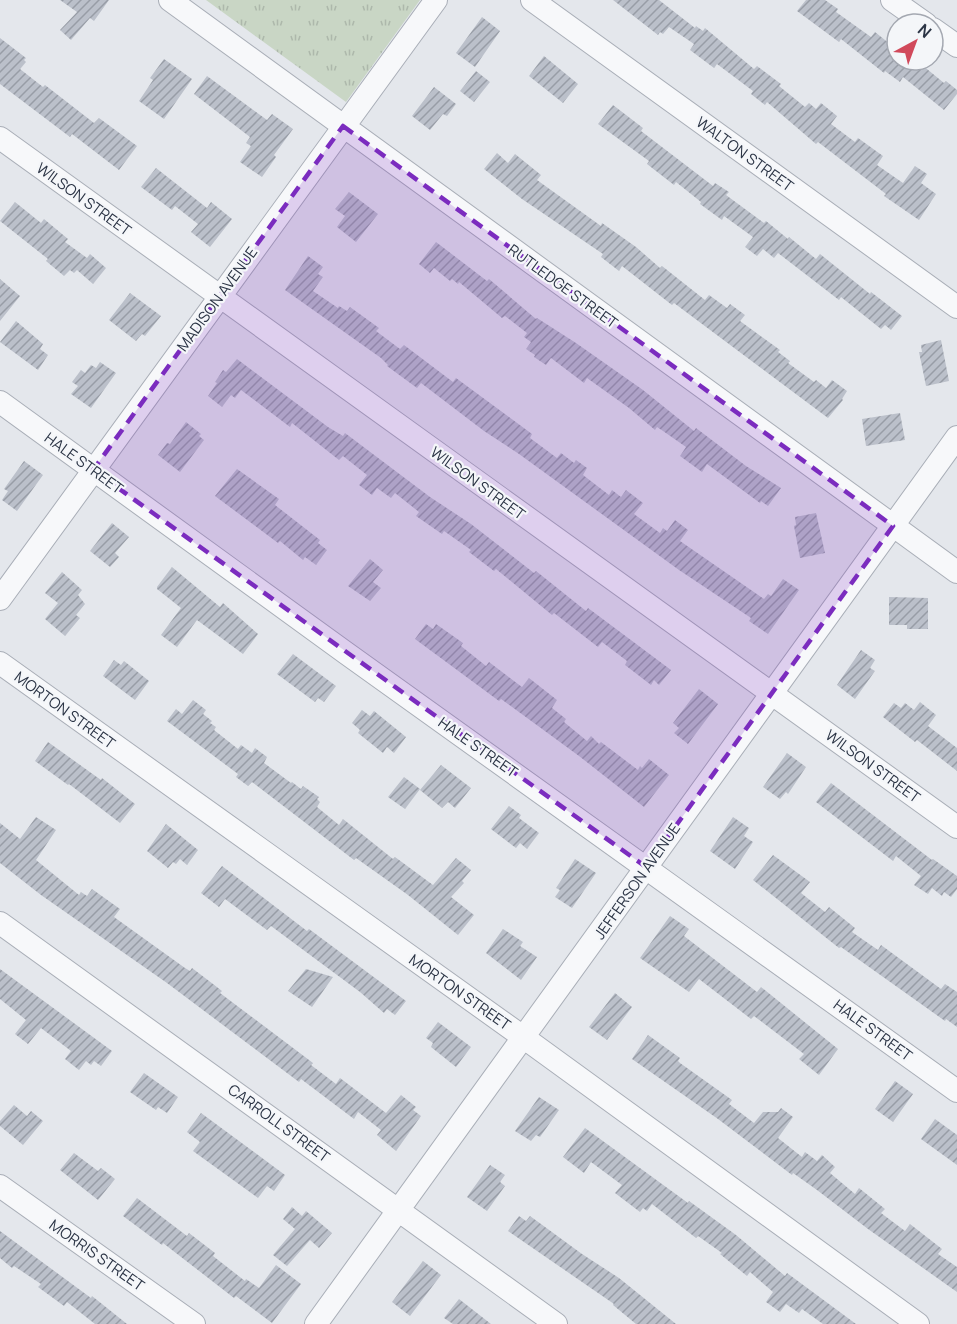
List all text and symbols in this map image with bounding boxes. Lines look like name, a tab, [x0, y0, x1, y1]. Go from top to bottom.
north arrow	[885, 12, 945, 72]
text: N	[913, 19, 936, 43]
street label: WALTON STREET	[692, 112, 798, 196]
street label: WILSON STREET	[32, 158, 136, 241]
street label: RUTLEDGE STREET	[504, 239, 622, 333]
street label: MADISON AVENUE	[172, 242, 262, 356]
street label: HALE STREET	[40, 427, 128, 499]
street label: WILSON STREET	[426, 442, 530, 525]
street label: MORTON STREET	[10, 666, 120, 754]
street label: HALE STREET	[434, 712, 522, 782]
street label: WILSON STREET	[821, 725, 925, 808]
street label: JEFFERSON AVENUE	[589, 819, 685, 943]
street label: MORTON STREET	[405, 949, 515, 1035]
street label: HALE STREET	[829, 994, 917, 1066]
street label: CARROLL STREET	[224, 1079, 334, 1167]
street label: MORRIS STREET	[45, 1214, 149, 1296]

